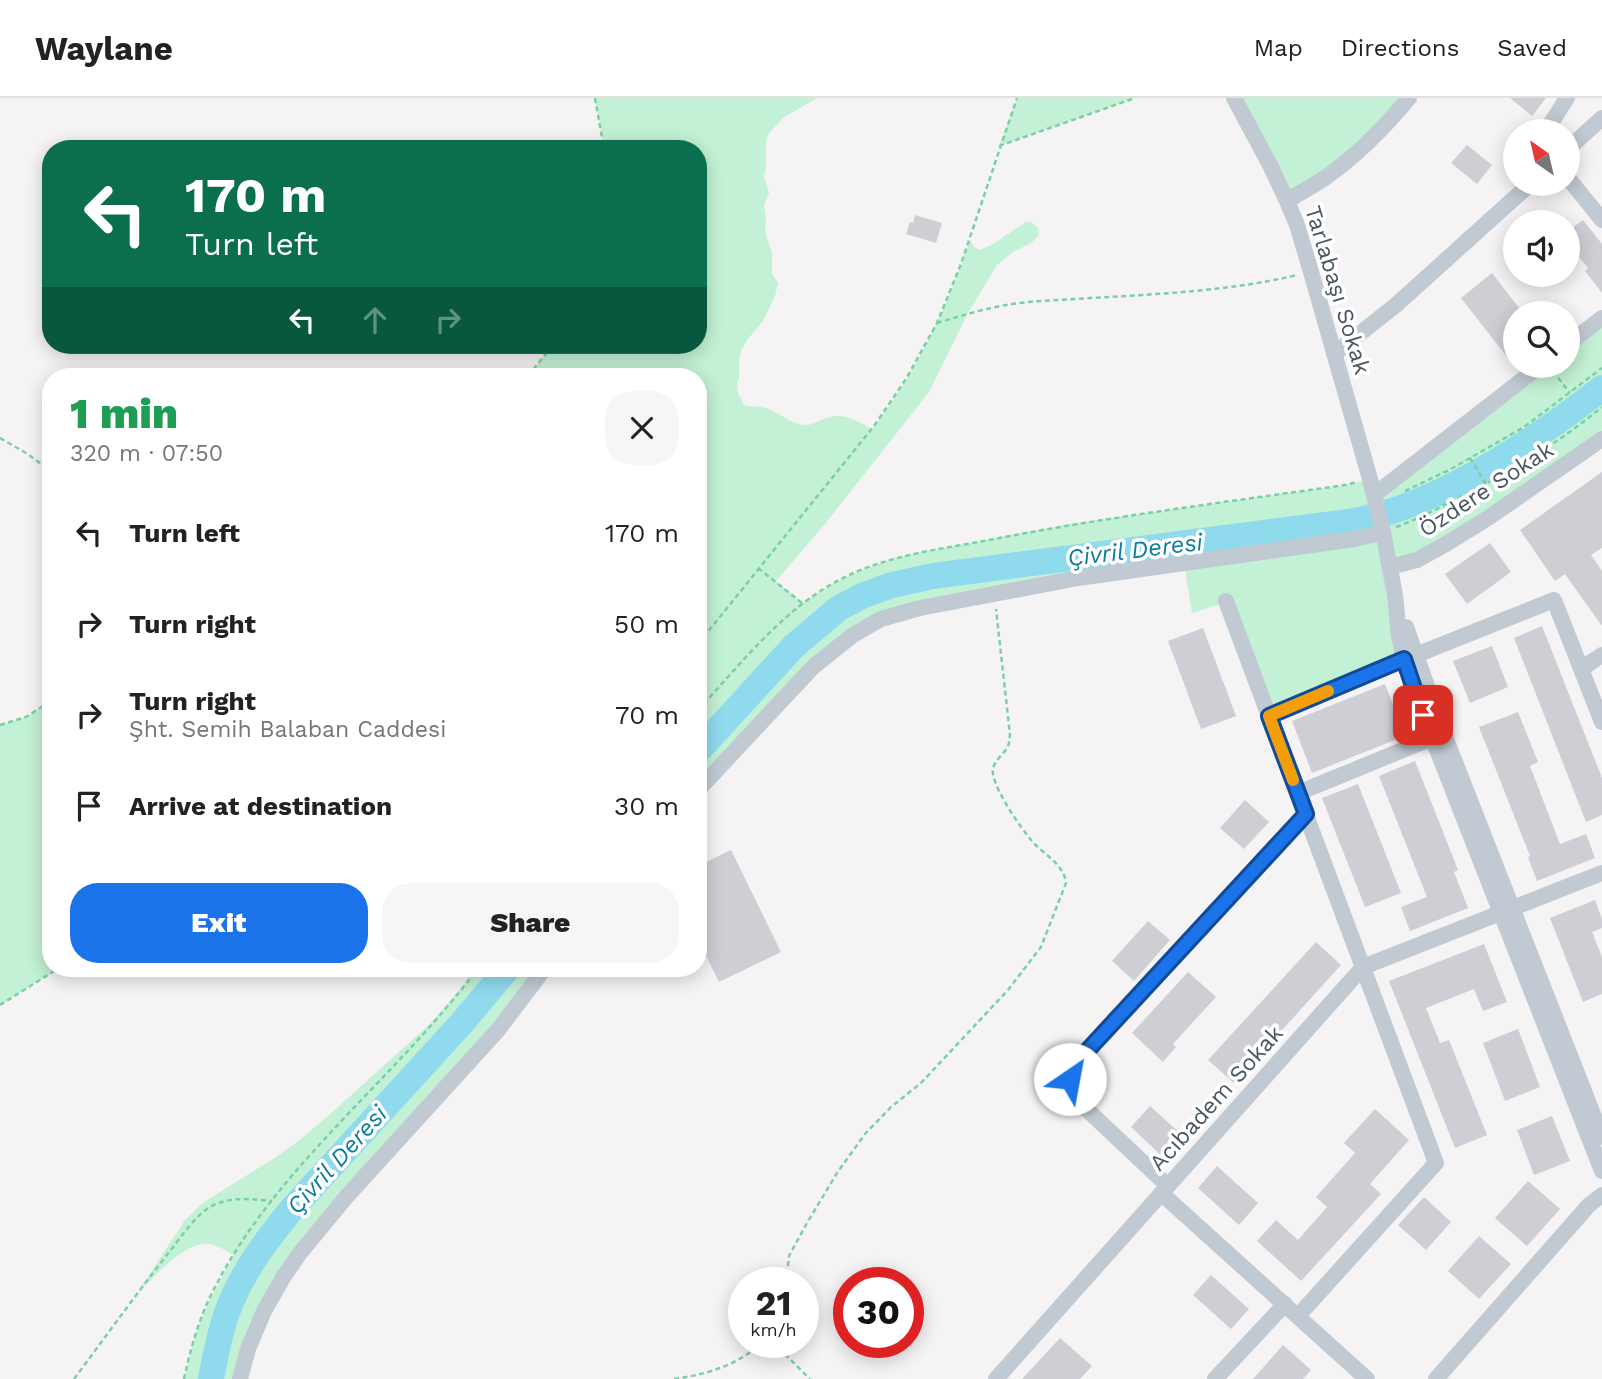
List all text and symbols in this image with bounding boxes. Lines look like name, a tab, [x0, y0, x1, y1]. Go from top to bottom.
text: Waylane	[35, 29, 173, 68]
text: Map	[1254, 34, 1303, 62]
text: Directions	[1341, 34, 1459, 62]
text: Saved	[1497, 34, 1567, 62]
north arrow	[1503, 119, 1580, 196]
map controls	[1503, 119, 1580, 378]
text: 170 m	[185, 166, 326, 224]
icon: left	[70, 168, 161, 259]
street label: Tarlabaşı Sokak	[1299, 203, 1376, 378]
button: sound	[1503, 210, 1580, 287]
text: Turn left	[185, 225, 318, 263]
icon: left	[283, 301, 321, 339]
icon: ahead	[356, 301, 394, 339]
icon: right	[429, 301, 467, 339]
button: search	[1503, 301, 1580, 378]
text: 1 min	[70, 389, 178, 438]
button: close	[605, 391, 679, 465]
street label: Özdere Sokak	[1414, 436, 1558, 543]
text: 320 m · 07:50	[70, 440, 223, 467]
icon: left	[70, 514, 108, 552]
text: Turn left	[129, 518, 240, 548]
text: 170 m	[605, 518, 679, 548]
water label: Çivril Deresi	[1066, 528, 1205, 572]
icon: right	[70, 605, 108, 643]
text: Turn right	[129, 609, 256, 639]
text: 50 m	[614, 609, 679, 639]
pin	[1393, 685, 1453, 745]
text: Turn right	[129, 686, 256, 716]
icon: right	[70, 696, 108, 734]
icon: arrive	[1404, 696, 1442, 734]
text: 70 m	[615, 700, 679, 730]
text: Şht. Semih Balaban Caddesi	[129, 716, 446, 743]
icon: arrive	[70, 787, 108, 825]
text: Arrive at destination	[129, 791, 392, 821]
text: 30 m	[614, 791, 679, 821]
button: Exit	[70, 883, 368, 963]
button: Share	[382, 883, 679, 963]
street label: Acıbadem Sokak	[1144, 1020, 1289, 1177]
position arrow	[1033, 1042, 1107, 1116]
water label: Çivril Deresi	[281, 1099, 393, 1220]
speed limit sign: 30	[833, 1267, 924, 1358]
text: 21	[756, 1282, 791, 1324]
text: km/h	[750, 1319, 797, 1340]

